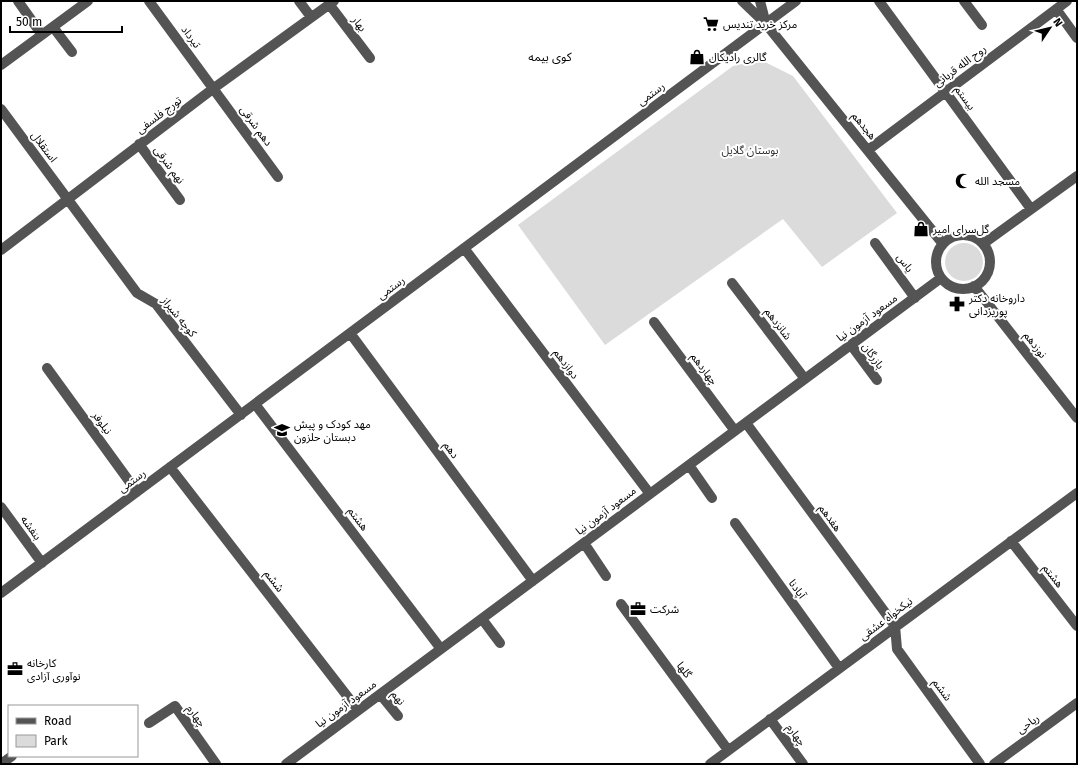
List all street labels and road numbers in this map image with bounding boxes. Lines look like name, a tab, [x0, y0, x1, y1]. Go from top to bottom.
street label: بهار	[348, 13, 369, 34]
street label: تیرداد	[178, 23, 204, 51]
street label: روح الله قربانی	[931, 42, 989, 91]
street label: رستمی	[635, 80, 667, 108]
street label: بیستم	[950, 83, 978, 114]
street label: تورج فلسفی	[134, 94, 185, 137]
street label: دهم شرقی	[236, 103, 275, 150]
street label: هجدهم	[847, 110, 879, 144]
street label: استقلال	[28, 129, 60, 165]
street label: نهم شرقی	[149, 144, 187, 188]
street label: یاس	[894, 251, 916, 275]
street label: رستمی	[375, 274, 407, 302]
street label: مسعود آزمون نیا	[834, 291, 900, 344]
street label: کوچه شیراز	[157, 294, 199, 341]
street label: شانزدهم	[760, 305, 794, 344]
street label: نوزدهم	[1019, 329, 1049, 362]
street label: بازرگان	[859, 340, 887, 372]
street label: دوازدهم	[549, 346, 581, 383]
street label: چهاردهم	[686, 350, 721, 389]
street label: نیلوفر	[89, 408, 115, 437]
street label: دهم	[439, 439, 461, 462]
street label: رستمی	[116, 467, 148, 495]
street label: مسعود آزمون نیا	[573, 484, 639, 538]
street label: هفدهم	[814, 502, 844, 535]
street label: هشتم	[343, 505, 371, 534]
street label: بنفشه	[18, 513, 44, 543]
street label: هشتم	[1038, 562, 1066, 591]
street label: ششم	[260, 567, 287, 596]
street label: آپادنا	[785, 577, 809, 602]
street label: نیکخواه عشقی	[857, 595, 915, 643]
street label: گلها	[674, 659, 694, 681]
street label: ششم	[928, 676, 955, 705]
street label: مسعود آزمون نیا	[313, 677, 379, 730]
street label: نهم	[387, 688, 408, 709]
street label: چهارم	[183, 702, 209, 731]
street label: ریاحی	[1014, 711, 1042, 737]
street label: چهارم	[783, 721, 809, 750]

